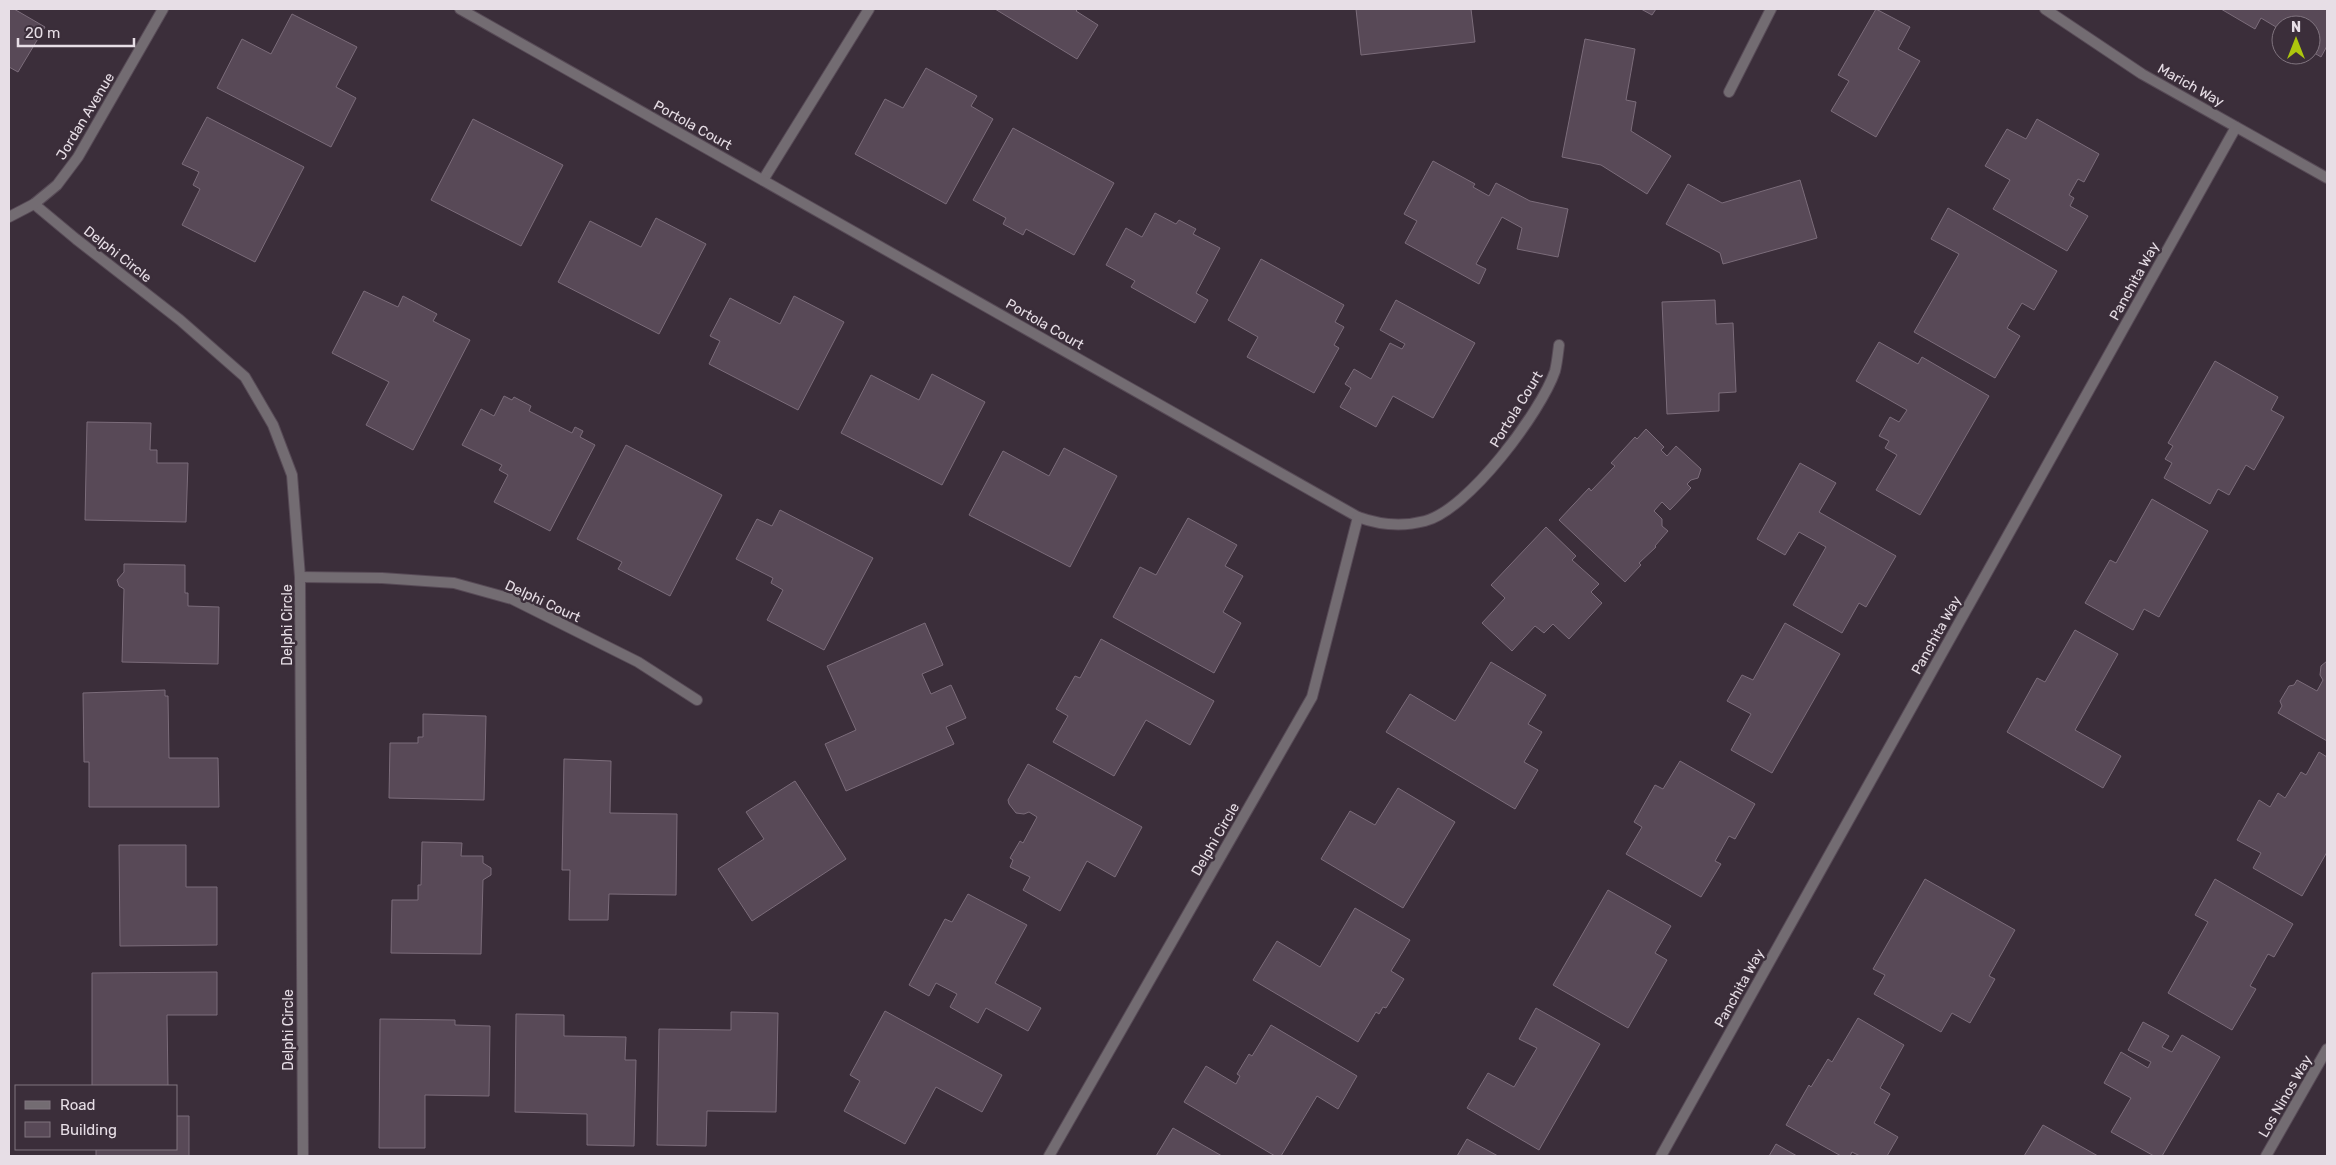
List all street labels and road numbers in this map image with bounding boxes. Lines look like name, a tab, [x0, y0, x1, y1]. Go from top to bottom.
street label: Marich Way	[2155, 60, 2227, 111]
street label: Jordan Avenue	[53, 69, 118, 163]
street label: Portola Court	[651, 97, 735, 154]
street label: Delphi Circle	[80, 223, 155, 286]
street label: Panchita Way	[2106, 239, 2163, 324]
street label: Portola Court	[1003, 295, 1087, 354]
street label: Portola Court	[1486, 367, 1547, 451]
street label: Delphi Court	[502, 577, 584, 627]
street label: Delphi Circle	[279, 584, 296, 666]
street label: Panchita Way	[1908, 593, 1965, 678]
street label: Delphi Circle	[1188, 800, 1243, 879]
street label: Panchita Way	[1711, 946, 1768, 1031]
street label: Delphi Circle	[280, 989, 297, 1071]
street label: Los Ninos Way	[2255, 1052, 2316, 1141]

